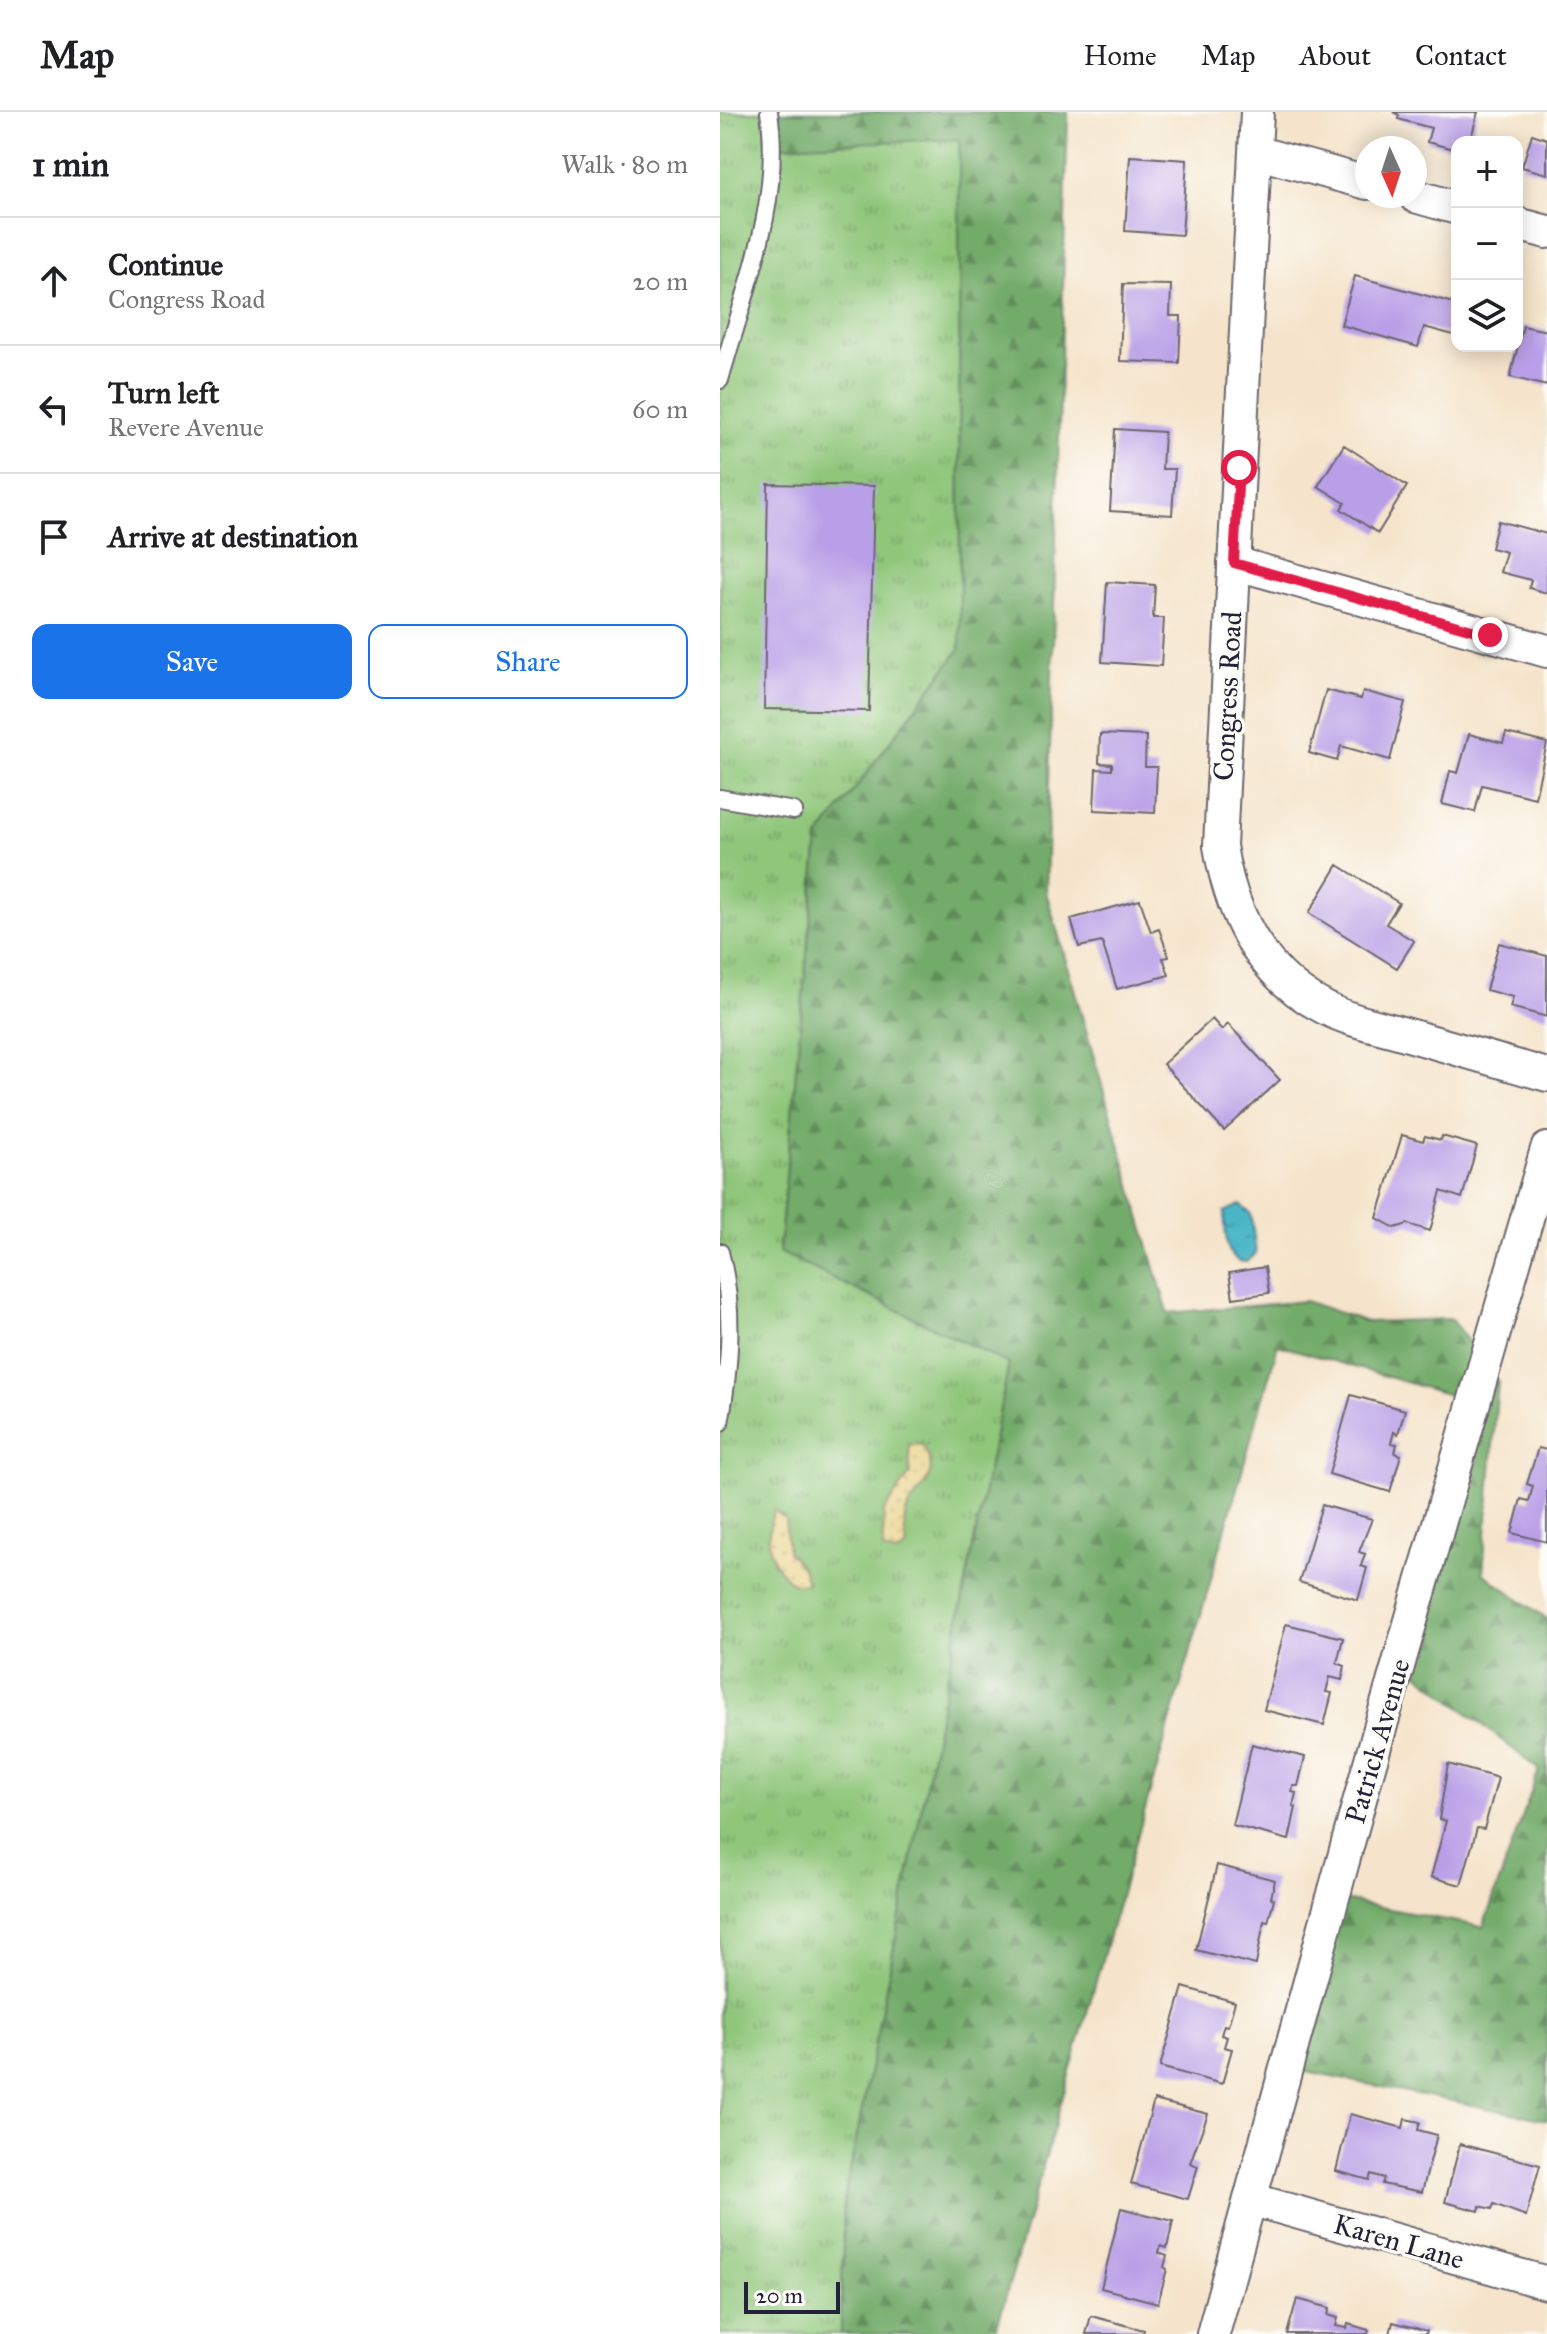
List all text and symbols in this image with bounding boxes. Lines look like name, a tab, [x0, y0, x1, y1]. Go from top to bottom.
text: Map	[40, 32, 114, 78]
text: Home	[1084, 38, 1157, 73]
text: Map	[1201, 38, 1255, 73]
text: About	[1299, 38, 1371, 73]
text: Contact	[1415, 38, 1507, 73]
north arrow	[1355, 136, 1427, 208]
map controls	[1451, 136, 1523, 352]
button: +	[1451, 136, 1523, 208]
text: 1 min	[32, 144, 109, 185]
text: Walk · 80 m	[561, 148, 688, 180]
button: −	[1451, 208, 1523, 280]
text: Continue	[108, 247, 223, 283]
icon: ahead	[32, 259, 76, 303]
text: 20 m	[633, 265, 688, 297]
button: layers	[1451, 280, 1523, 352]
text: Congress Road	[108, 283, 266, 315]
text: Turn left	[108, 375, 219, 411]
icon: left	[32, 387, 76, 431]
text: 60 m	[632, 393, 688, 425]
text: Revere Avenue	[108, 411, 264, 443]
route start	[1221, 450, 1257, 486]
icon: arrive	[32, 515, 76, 559]
text: Arrive at destination	[108, 519, 358, 555]
street label: Congress Road	[1206, 610, 1249, 782]
route end	[1472, 617, 1508, 653]
button: Save	[32, 624, 352, 699]
button: Share	[368, 624, 688, 699]
street label: Patrick Avenue	[1337, 1654, 1418, 1828]
street label: Karen Lane	[1330, 2206, 1468, 2277]
scale bar	[744, 2278, 840, 2314]
text: 20 m	[756, 2282, 803, 2309]

